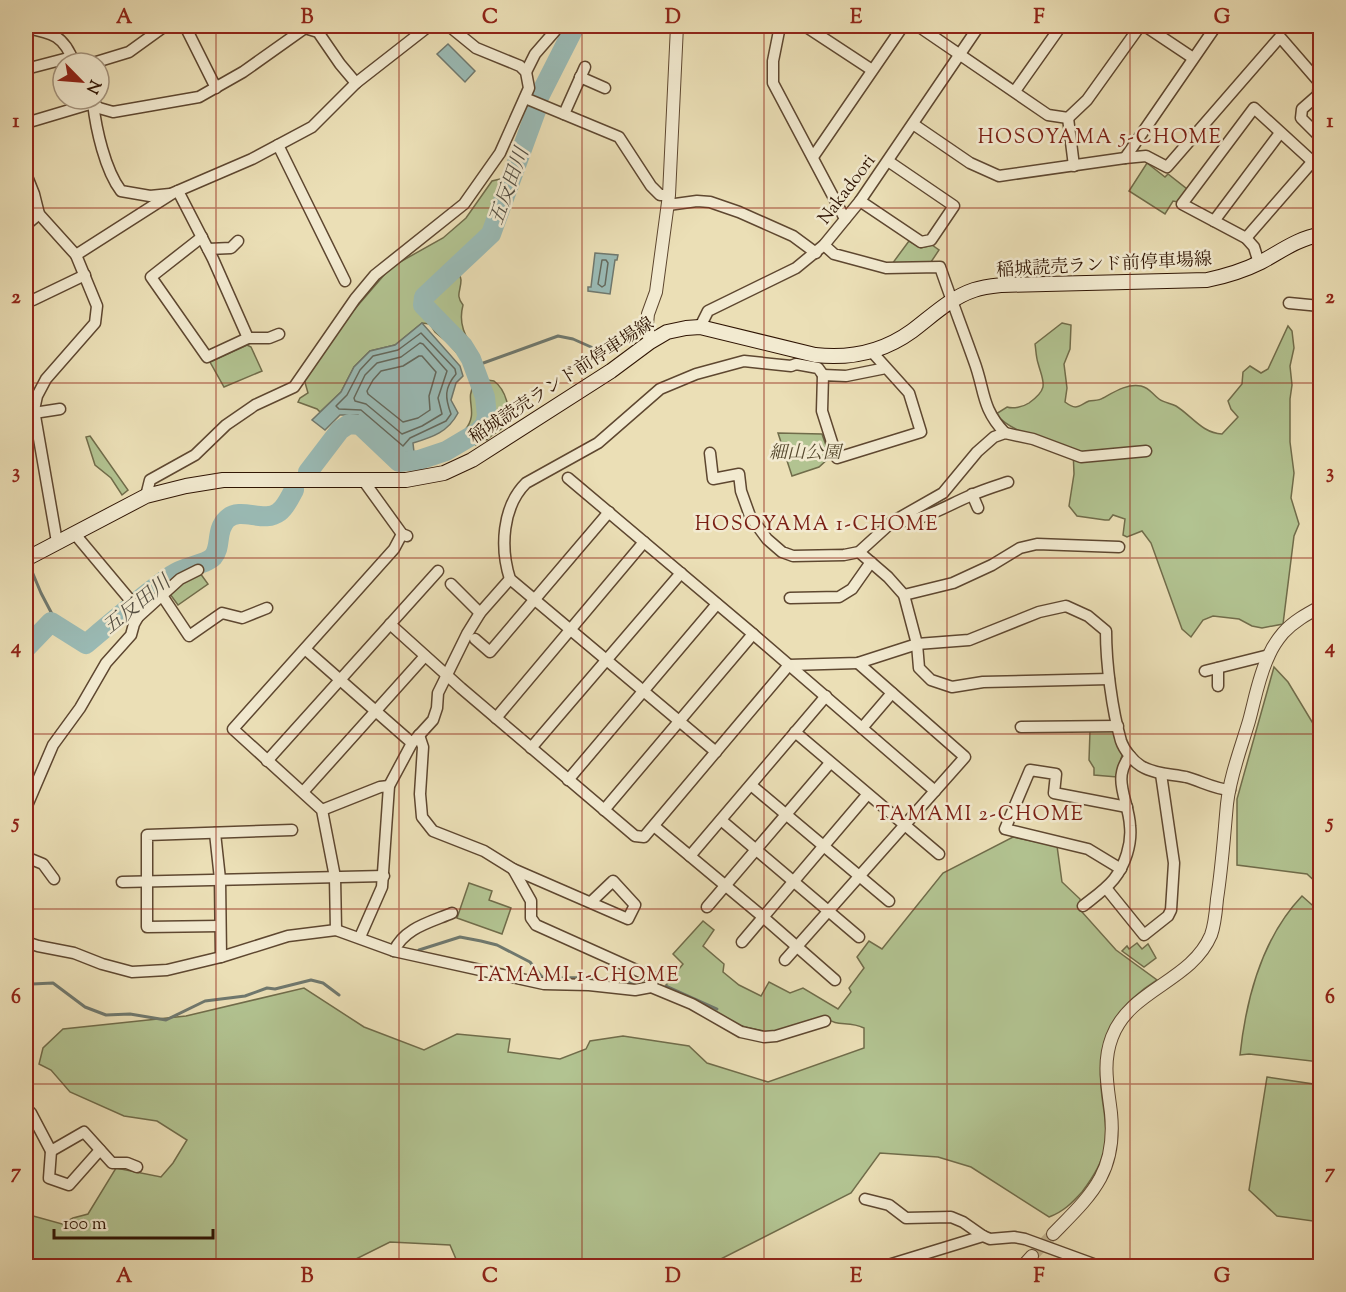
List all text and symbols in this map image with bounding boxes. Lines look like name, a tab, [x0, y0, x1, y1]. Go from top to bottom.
text: A	[116, 4, 133, 33]
text: B	[301, 4, 314, 33]
text: C	[482, 4, 498, 33]
text: D	[665, 4, 681, 33]
text: E	[850, 4, 863, 33]
text: F	[1033, 4, 1045, 33]
text: G	[1214, 4, 1231, 33]
north arrow	[51, 51, 111, 111]
text: N	[79, 76, 105, 97]
text: 1	[13, 108, 20, 137]
text: 1	[1327, 108, 1334, 137]
district label: HOSOYAMA 5-CHOME	[978, 124, 1222, 153]
water label: 五反田川	[483, 142, 538, 229]
street label: Nakadoori	[813, 150, 883, 231]
street label: 稲城読売ランド前停車場線	[996, 247, 1213, 285]
text: 2	[11, 284, 21, 313]
text: 2	[1325, 284, 1335, 313]
street label: 稲城読売ランド前停車場線	[464, 312, 660, 451]
park label: 細山公園	[769, 441, 844, 467]
text: 3	[12, 459, 20, 488]
text: 3	[1326, 459, 1334, 488]
district label: HOSOYAMA 1-CHOME	[695, 511, 939, 540]
water label: 五反田川	[97, 568, 179, 642]
text: 4	[10, 634, 21, 663]
text: 4	[1324, 634, 1335, 663]
district label: TAMAMI 2-CHOME	[876, 801, 1084, 830]
text: 5	[11, 809, 20, 838]
text: 5	[1325, 809, 1334, 838]
district label: TAMAMI 1-CHOME	[474, 962, 680, 991]
text: 6	[11, 984, 21, 1013]
text: 6	[1325, 984, 1335, 1013]
text: 7	[11, 1159, 22, 1188]
text: 7	[1325, 1159, 1336, 1188]
scale bar	[54, 1202, 213, 1240]
text: 100 m	[63, 1212, 107, 1238]
text: A	[116, 1263, 133, 1292]
text: B	[301, 1263, 314, 1292]
text: C	[482, 1263, 498, 1292]
text: D	[665, 1263, 681, 1292]
text: E	[850, 1263, 863, 1292]
text: F	[1033, 1263, 1045, 1292]
text: G	[1214, 1263, 1231, 1292]

